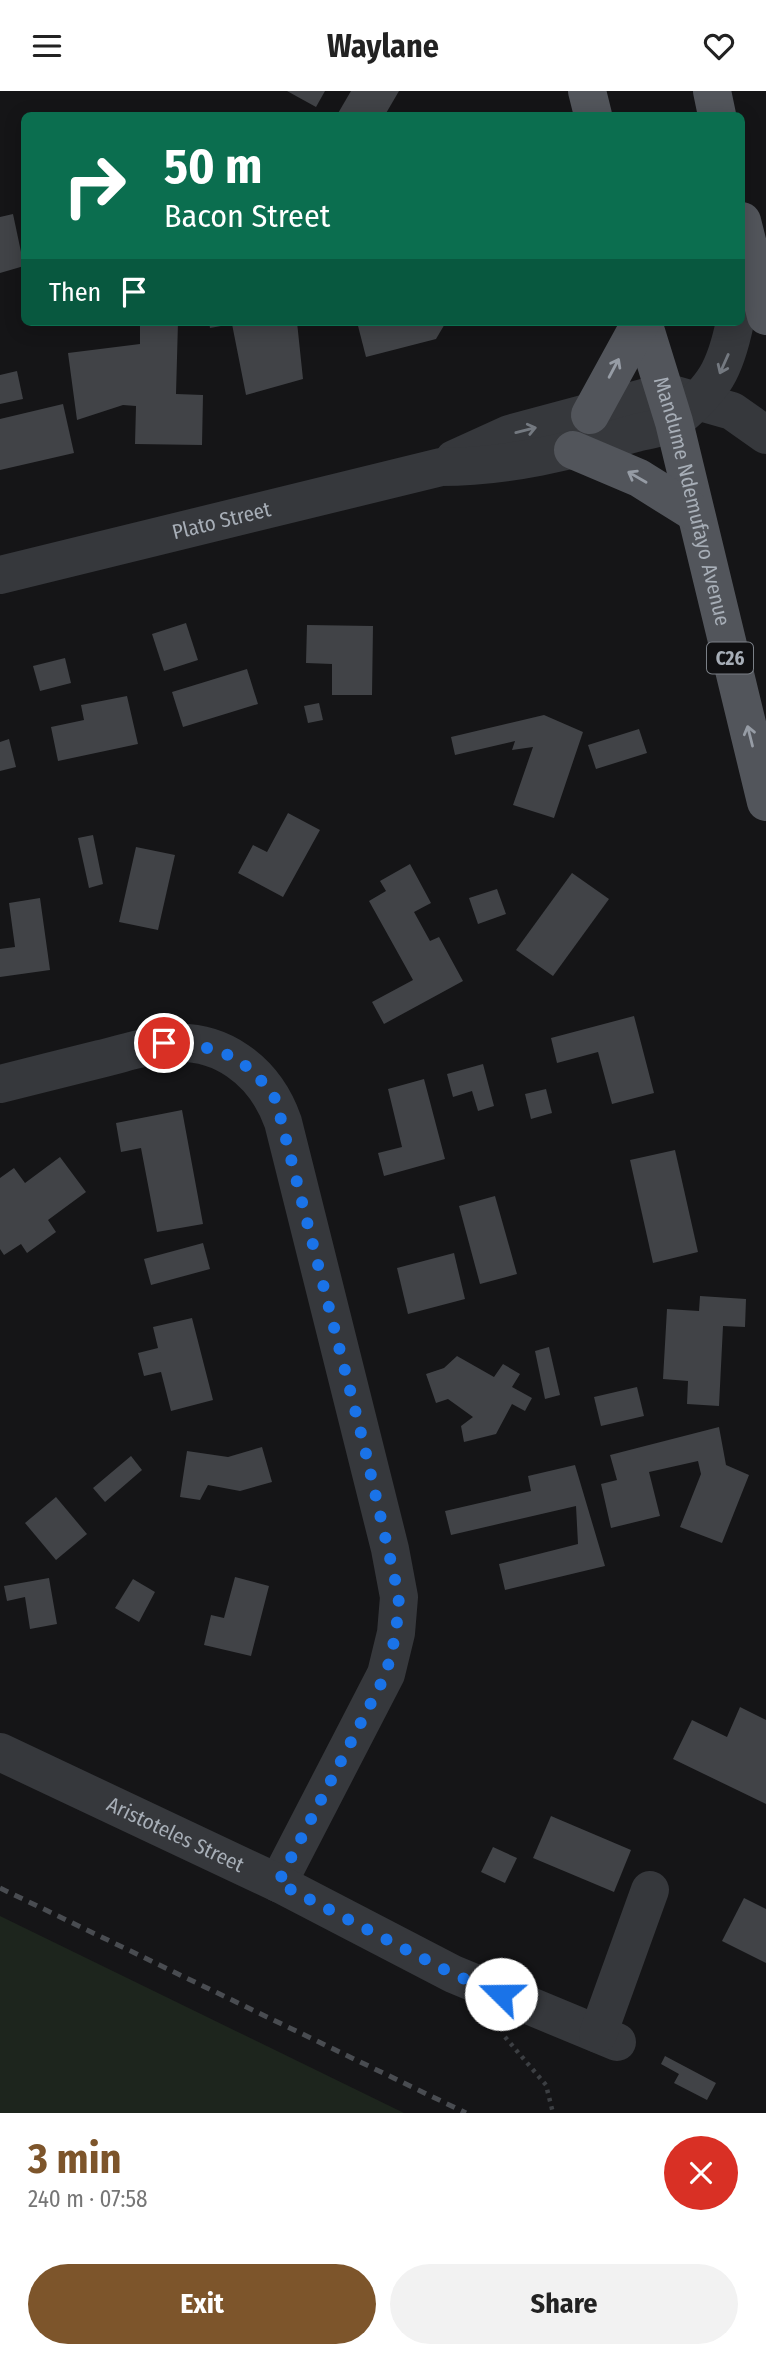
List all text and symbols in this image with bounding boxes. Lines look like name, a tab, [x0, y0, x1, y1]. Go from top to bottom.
icon: menu	[28, 27, 66, 65]
text: Waylane	[327, 27, 439, 65]
icon: heart	[700, 27, 738, 65]
text: 50 m	[164, 137, 262, 196]
icon: right	[49, 140, 140, 231]
text: Bacon Street	[164, 197, 330, 235]
icon: arrive	[115, 273, 153, 311]
text: Then	[49, 277, 101, 308]
one-way arrow	[716, 353, 729, 375]
one-way arrow	[607, 358, 621, 378]
street label: Mandume Ndemufayo Avenue	[648, 374, 736, 628]
one-way arrow	[514, 423, 537, 436]
one-way arrow	[627, 470, 647, 484]
street label: Plato Street	[169, 496, 274, 545]
road number: C26	[707, 643, 753, 673]
one-way arrow	[743, 725, 756, 748]
pin	[134, 1013, 194, 1073]
icon: arrive	[145, 1024, 183, 1062]
street label: Aristoteles Street	[103, 1791, 248, 1878]
position arrow	[464, 1957, 538, 2031]
text: 3 min	[28, 2134, 122, 2184]
button: close	[664, 2136, 738, 2210]
text: 240 m · 07:58	[28, 2185, 148, 2213]
button: Exit	[28, 2264, 376, 2344]
button: Share	[390, 2264, 738, 2344]

